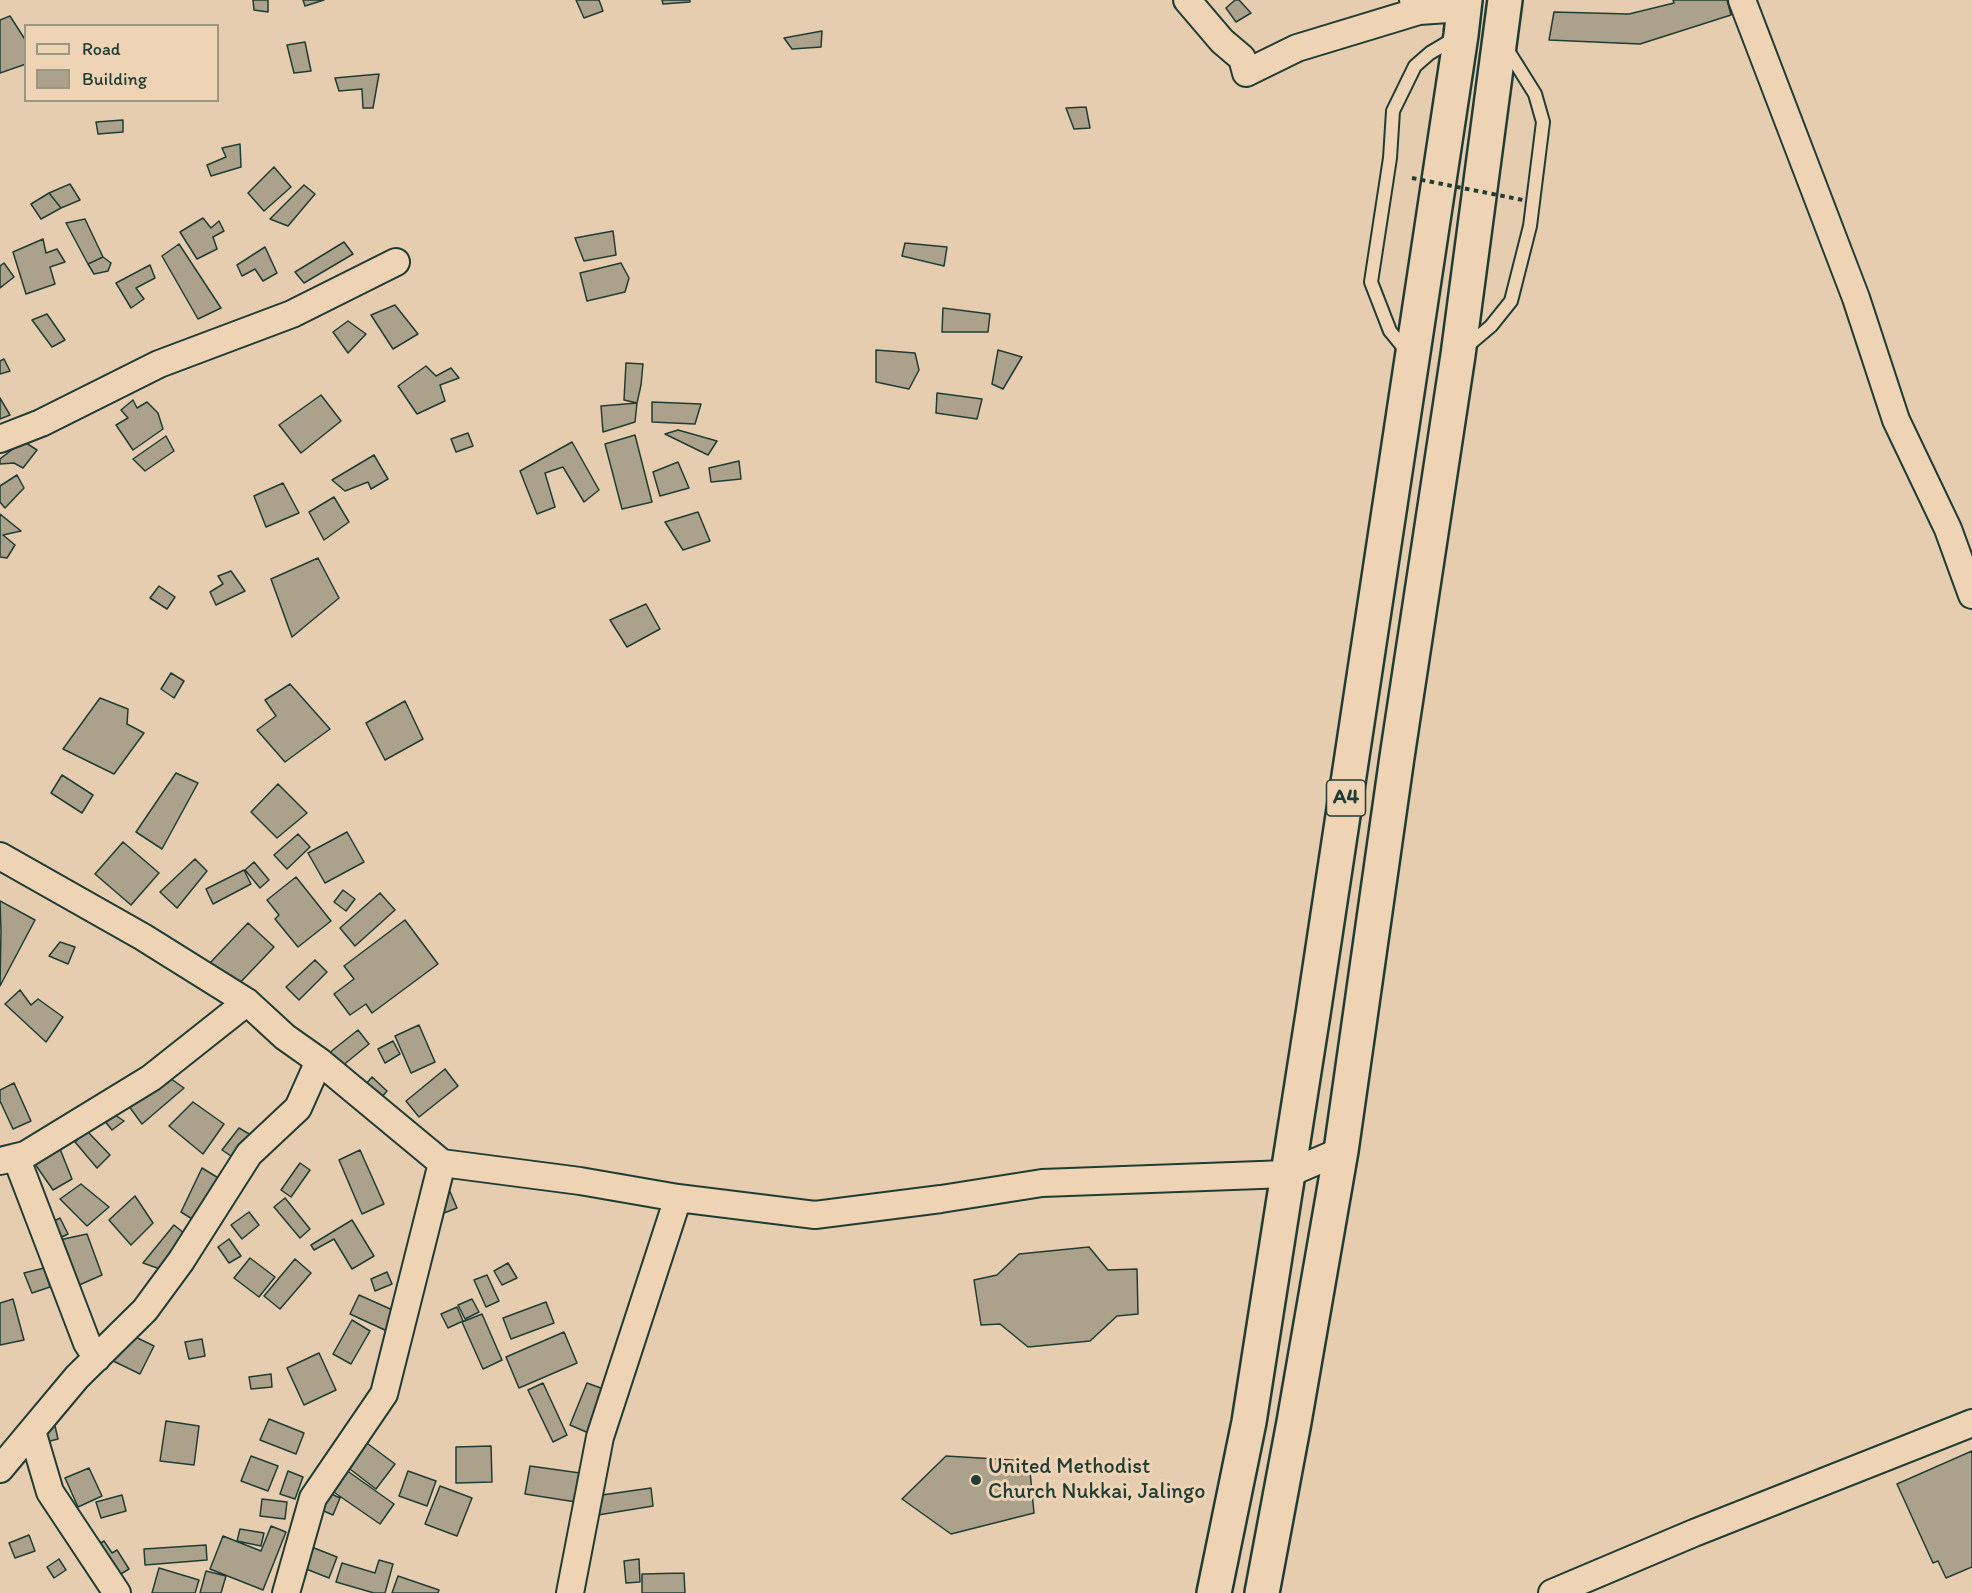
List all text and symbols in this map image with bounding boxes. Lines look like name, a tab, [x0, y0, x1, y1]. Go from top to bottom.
legend	[24, 24, 219, 102]
text: Road	[82, 38, 121, 60]
text: Building	[82, 68, 147, 90]
road number: A4	[1326, 780, 1366, 816]
place label: United Methodist Church Nukkai, Jalingo	[988, 1454, 1206, 1506]
marker: United Methodist Church Nukkai, Jalingo	[969, 1473, 983, 1487]

